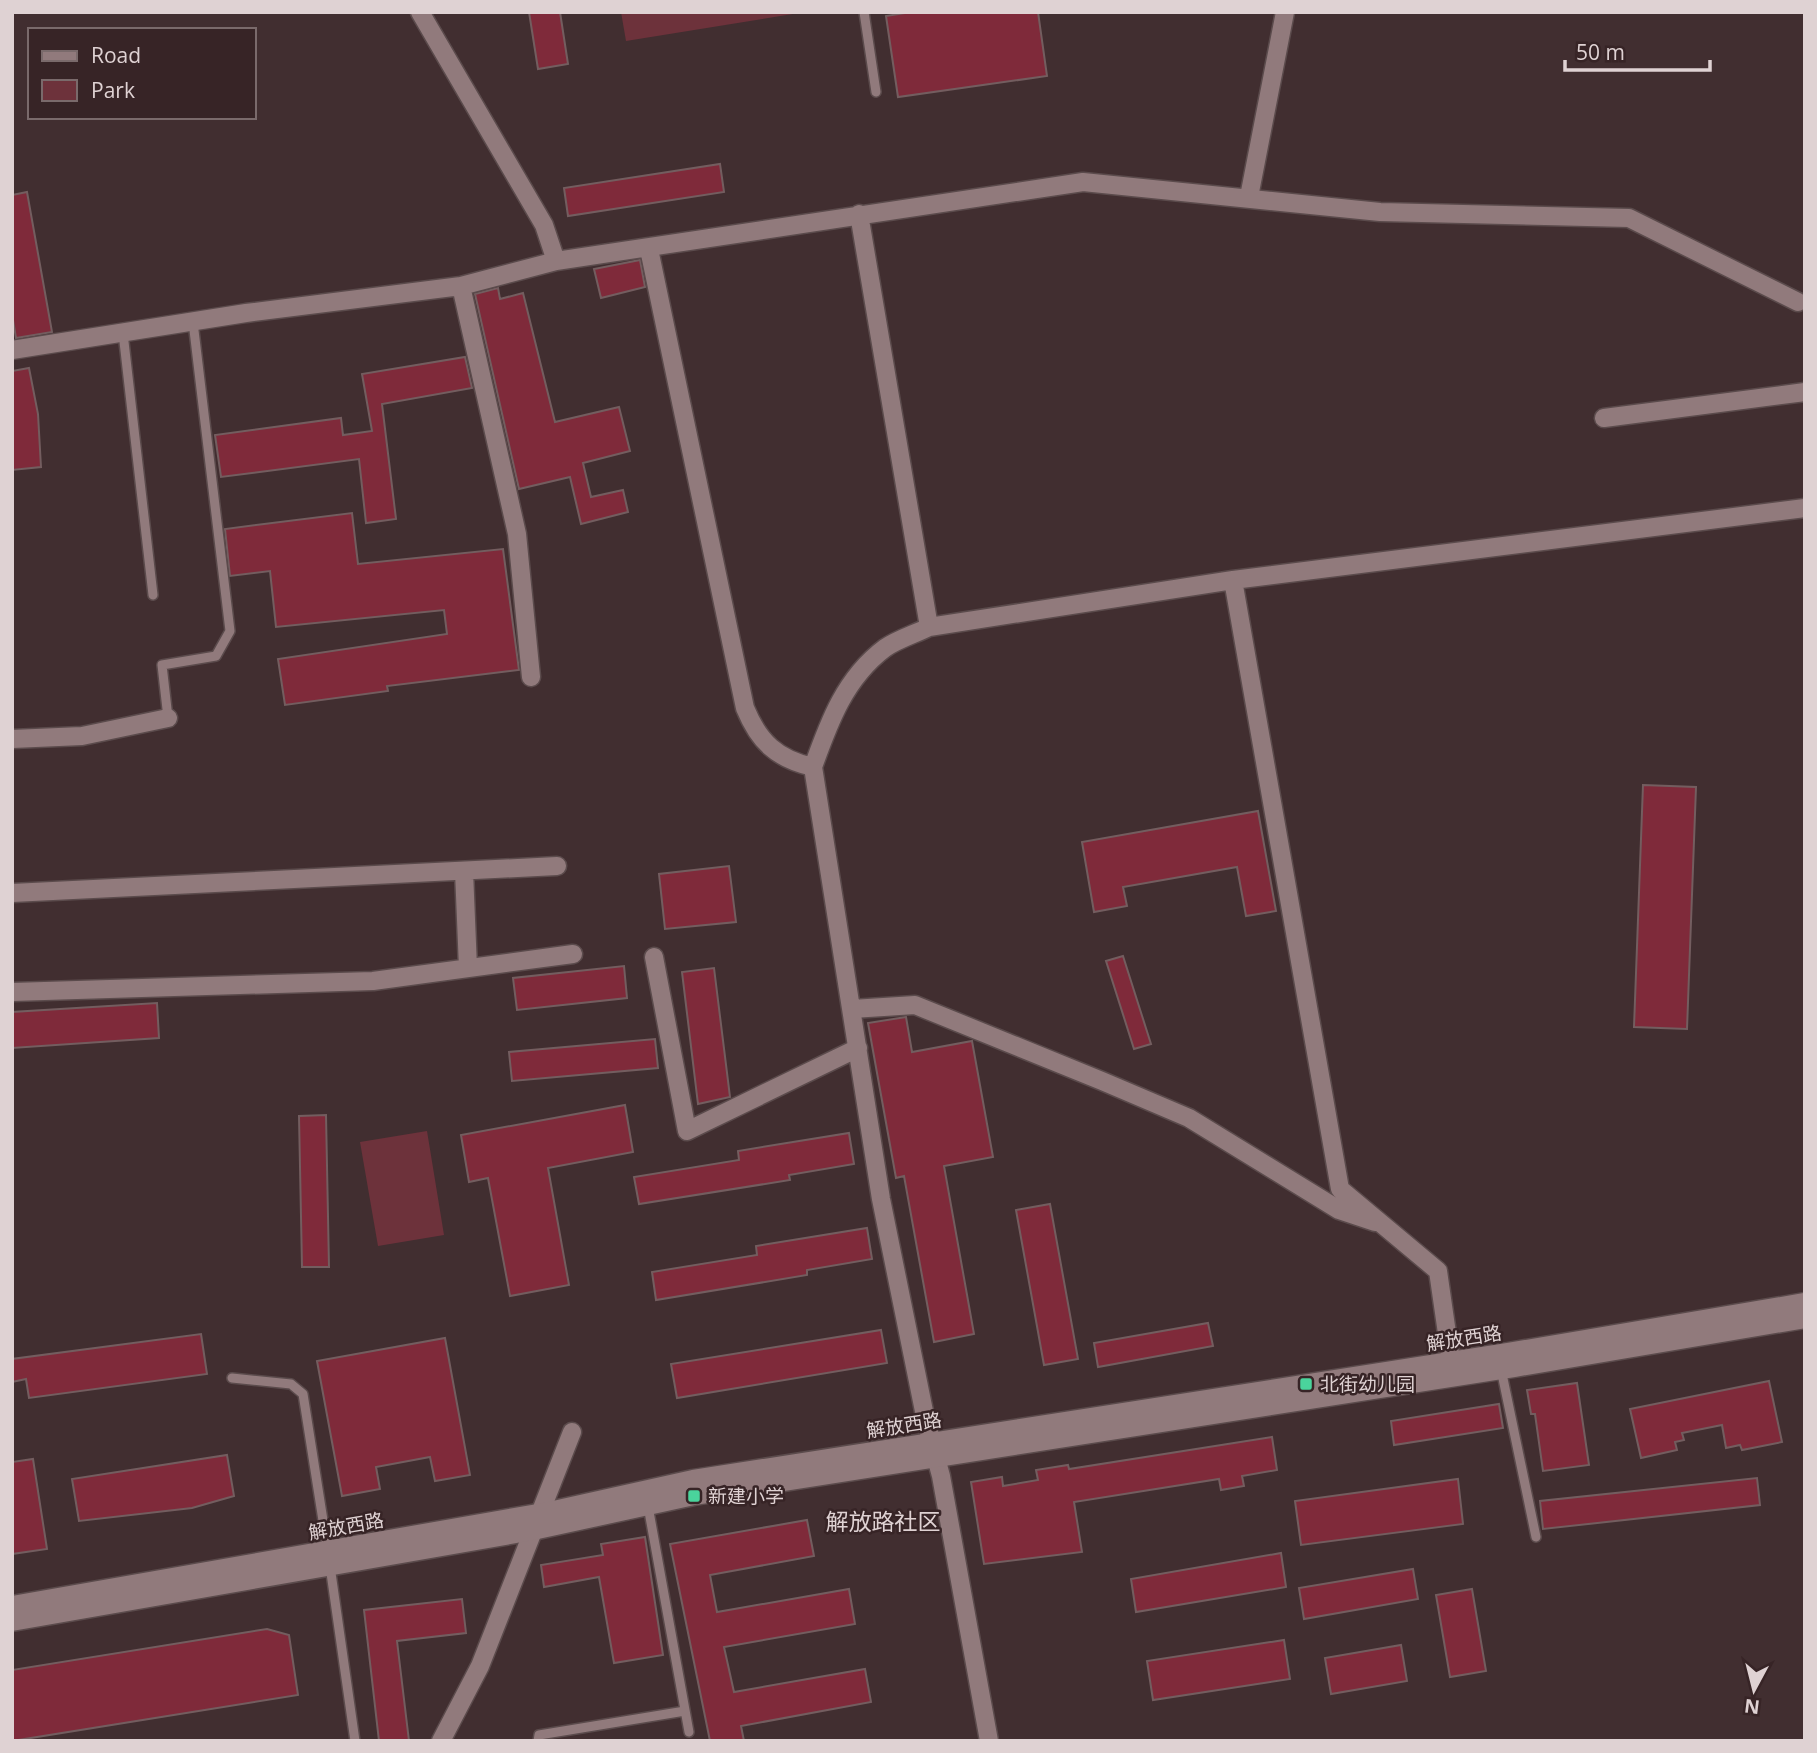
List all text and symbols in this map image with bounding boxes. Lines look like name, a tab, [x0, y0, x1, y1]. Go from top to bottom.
legend	[28, 28, 256, 119]
scale bar	[1565, 28, 1710, 72]
text: 50 m	[1576, 38, 1625, 66]
text: Road	[91, 41, 141, 69]
text: Park	[91, 76, 135, 104]
street label: 解放西路	[1424, 1319, 1504, 1357]
place label: 北街幼儿园	[1320, 1371, 1415, 1397]
marker: 北街幼儿园	[1298, 1376, 1314, 1392]
street label: 解放西路	[864, 1406, 944, 1444]
place label: 新建小学	[708, 1483, 784, 1509]
marker: 新建小学	[686, 1488, 702, 1504]
district label: 解放路社区	[826, 1505, 941, 1537]
street label: 解放西路	[306, 1507, 386, 1545]
north arrow	[1719, 1655, 1789, 1725]
text: N	[1743, 1693, 1761, 1721]

